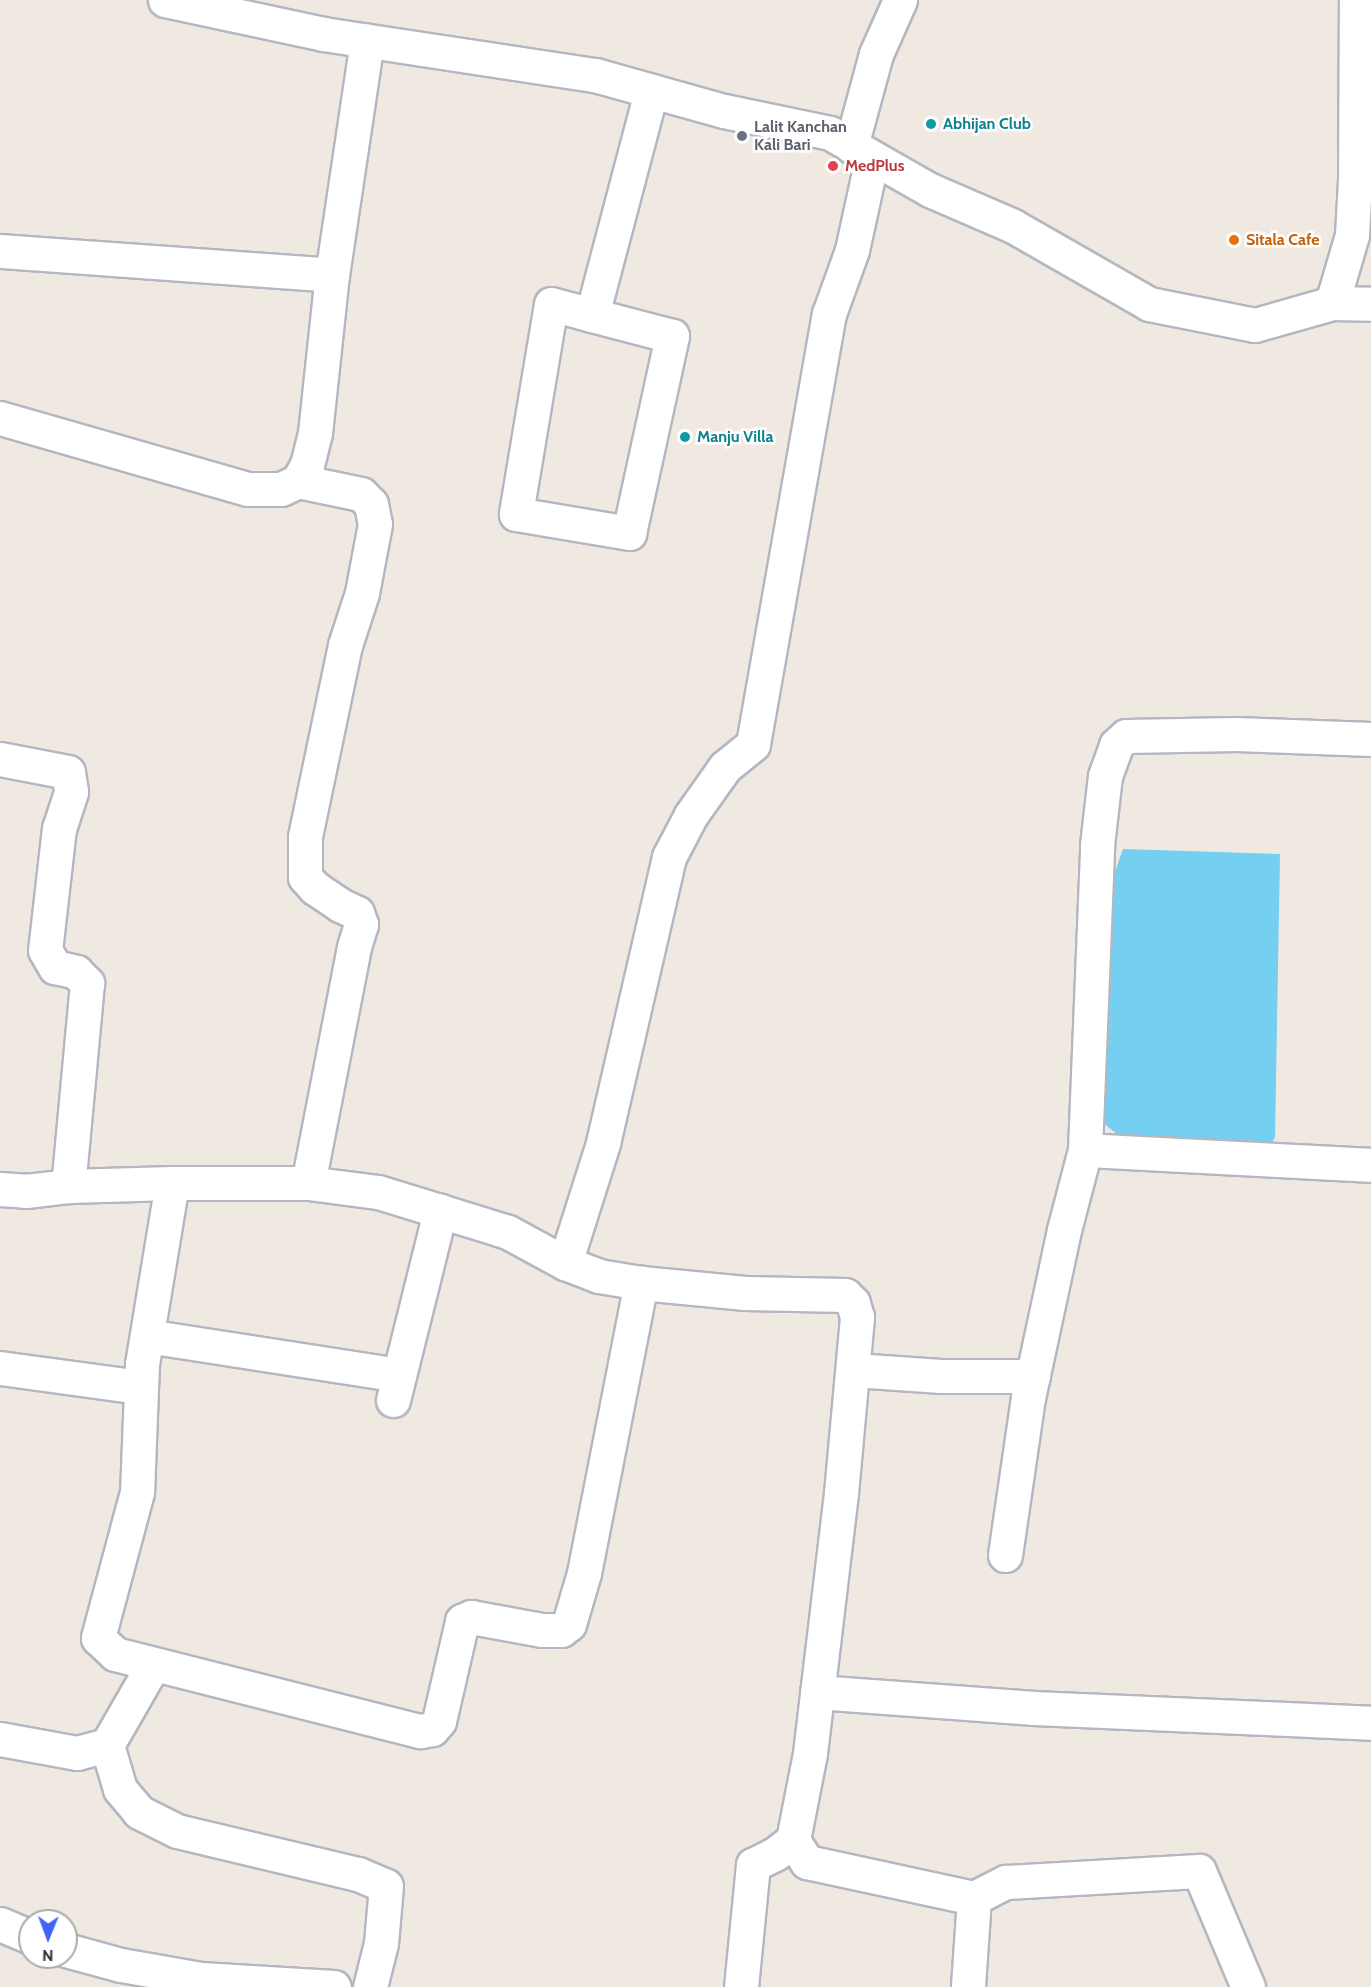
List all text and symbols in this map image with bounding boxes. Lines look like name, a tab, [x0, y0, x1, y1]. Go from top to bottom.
place label: Abhijan Club	[943, 114, 1031, 134]
place label: Lalit Kanchan Kali Bari	[754, 117, 847, 155]
marker: Abhijan Club	[924, 117, 938, 131]
marker: Lalit Kanchan Kali Bari	[735, 129, 749, 143]
place label: MedPlus	[845, 156, 904, 176]
marker: MedPlus	[826, 159, 840, 173]
place label: Sitala Cafe	[1246, 230, 1319, 250]
marker: Sitala Cafe	[1227, 233, 1241, 247]
place label: Manju Villa	[697, 427, 773, 447]
marker: Manju Villa	[678, 430, 692, 444]
north arrow	[18, 1909, 78, 1969]
text: N	[42, 1946, 54, 1965]

